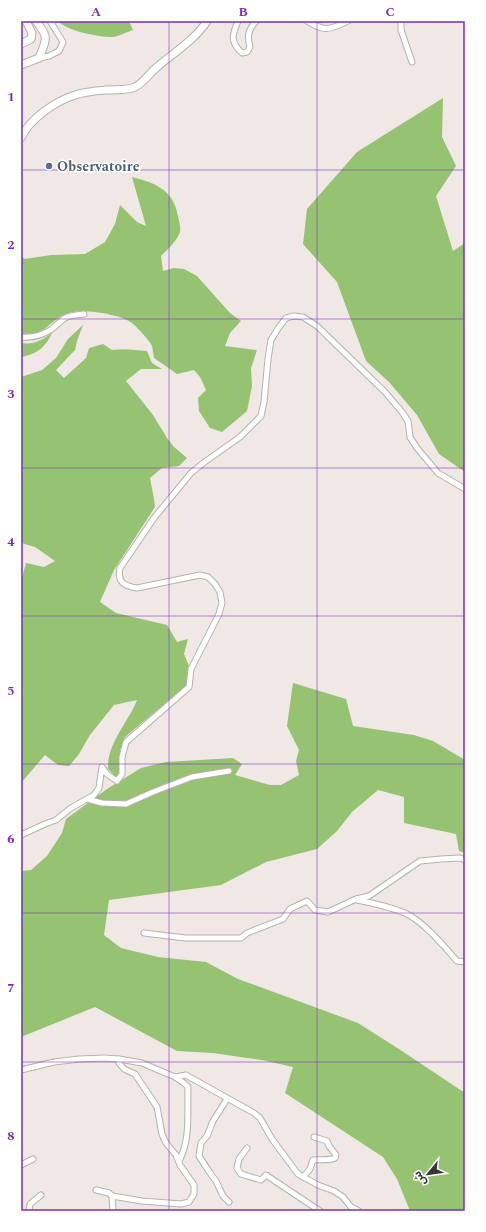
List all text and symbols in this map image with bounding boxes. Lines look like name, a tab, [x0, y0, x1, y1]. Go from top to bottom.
text: A	[91, 2, 101, 22]
text: B	[238, 2, 248, 22]
text: C	[385, 2, 395, 22]
text: 1	[7, 87, 15, 107]
place label: Observatoire	[57, 156, 140, 177]
marker: Observatoire	[44, 161, 54, 171]
text: 2	[7, 235, 15, 255]
text: 3	[7, 384, 15, 404]
text: 4	[7, 532, 15, 552]
text: 5	[7, 681, 15, 701]
text: 6	[7, 829, 15, 849]
text: 7	[7, 978, 15, 998]
text: 8	[7, 1126, 15, 1146]
north arrow	[408, 1154, 448, 1194]
text: ش	[409, 1168, 431, 1189]

